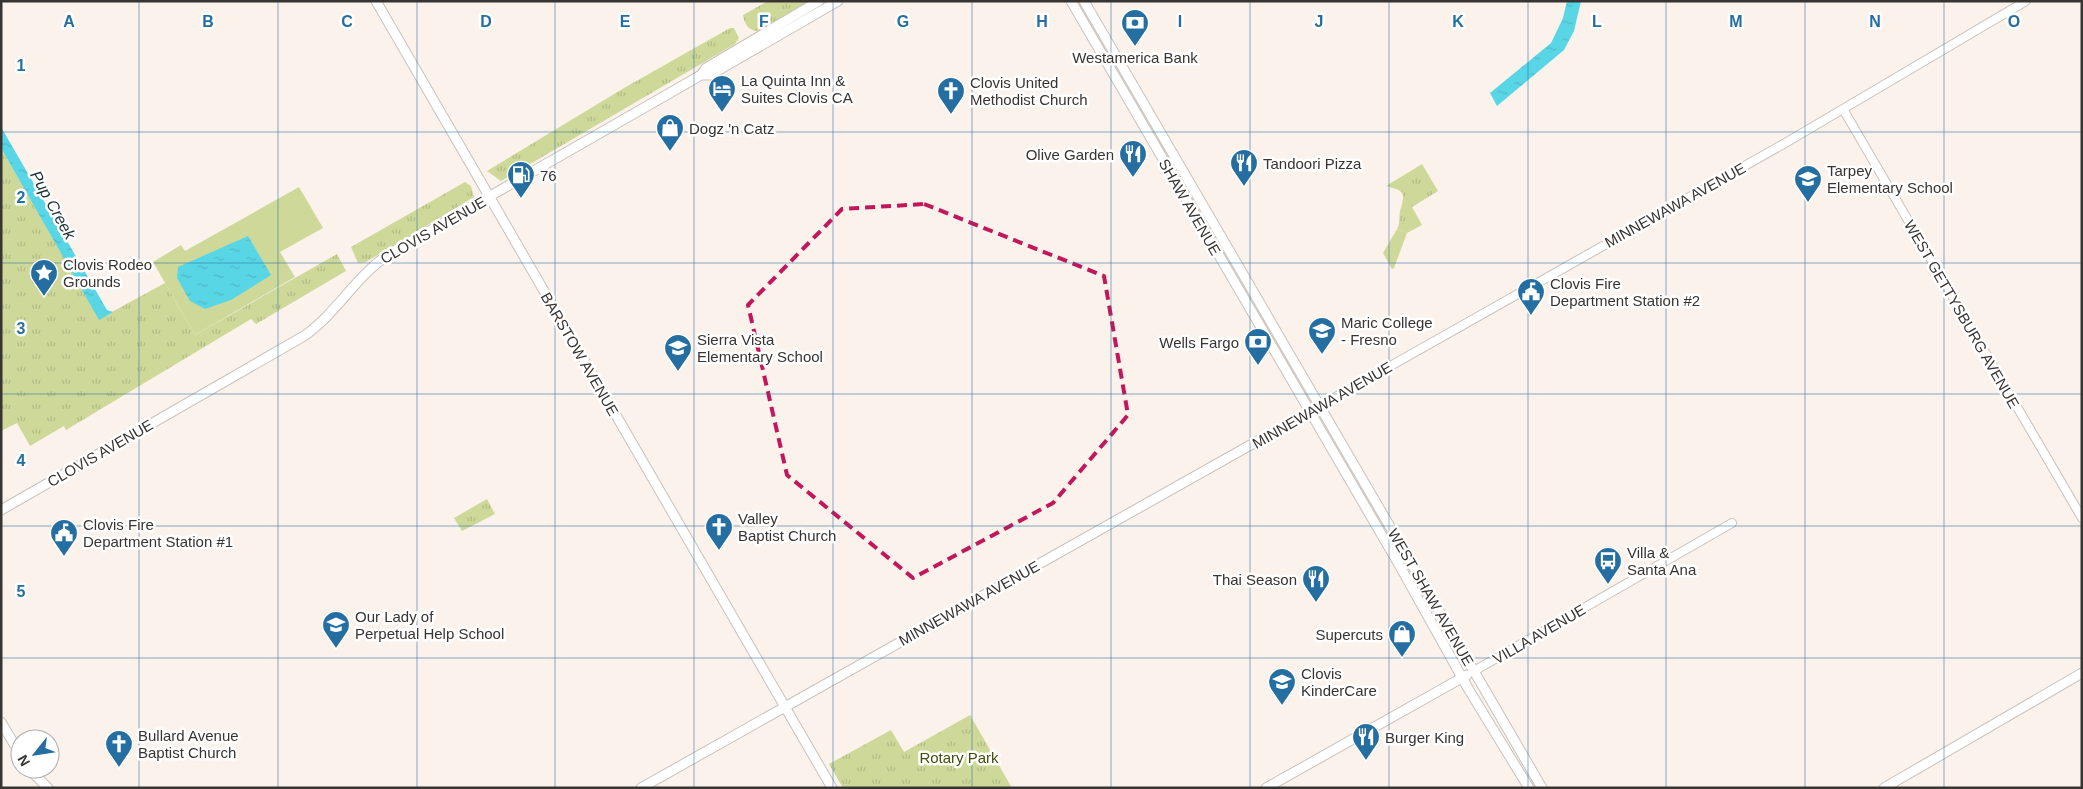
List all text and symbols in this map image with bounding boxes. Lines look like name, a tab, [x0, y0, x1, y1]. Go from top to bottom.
bank icon: Westamerica Bank	[1120, 8, 1150, 47]
text: A	[63, 13, 75, 30]
text: B	[202, 13, 214, 30]
text: C	[341, 13, 353, 30]
text: D	[480, 13, 492, 30]
text: E	[620, 13, 631, 30]
text: F	[759, 13, 769, 30]
text: G	[897, 13, 909, 30]
text: H	[1036, 13, 1048, 30]
text: I	[1178, 13, 1182, 30]
text: J	[1315, 13, 1323, 30]
text: K	[1452, 13, 1464, 30]
text: L	[1592, 13, 1602, 30]
text: M	[1729, 13, 1743, 30]
text: N	[1869, 13, 1881, 30]
text: O	[2008, 13, 2020, 30]
place label: Westamerica Bank	[1072, 49, 1198, 66]
text: 1	[17, 57, 26, 74]
place label: La Quinta Inn & Suites Clovis CA	[741, 72, 853, 106]
hotel icon: La Quinta Inn & Suites Clovis CA	[707, 74, 737, 113]
place label: Clovis United Methodist Church	[970, 74, 1088, 108]
church icon: Clovis United Methodist Church	[936, 76, 966, 115]
shop icon: Dogz 'n Catz	[655, 113, 685, 152]
place label: Dogz 'n Catz	[689, 120, 774, 137]
restaurant icon: Olive Garden	[1118, 139, 1148, 178]
place label: Olive Garden	[1026, 146, 1114, 163]
restaurant icon: Tandoori Pizza	[1229, 148, 1259, 187]
place label: Tandoori Pizza	[1263, 155, 1362, 172]
street label: SHAW AVENUE	[1156, 156, 1224, 258]
street label: MINNEWAWA AVENUE	[1602, 159, 1748, 251]
fuel station icon: 76	[506, 160, 536, 199]
place label: Tarpey Elementary School	[1827, 162, 1953, 196]
school or university icon: Tarpey Elementary School	[1793, 164, 1823, 203]
place label: 76	[540, 167, 557, 184]
water label: Pup Creek	[27, 168, 79, 243]
text: 2	[17, 189, 26, 206]
street label: CLOVIS AVENUE	[377, 193, 489, 267]
street label: WEST GETTYSBURG AVENUE	[1901, 217, 2023, 411]
place label: Clovis Rodeo Grounds	[63, 256, 152, 290]
place icon: Clovis Rodeo Grounds	[29, 258, 59, 297]
place label: Clovis Fire Department Station #2	[1550, 275, 1700, 309]
public building icon: Clovis Fire Department Station #2	[1516, 277, 1546, 316]
street label: BARSTOW AVENUE	[538, 289, 622, 419]
place label: Maric College - Fresno	[1341, 314, 1433, 348]
school or university icon: Maric College - Fresno	[1307, 316, 1337, 355]
text: 3	[17, 320, 26, 337]
bank icon: Wells Fargo	[1243, 327, 1273, 366]
place label: Sierra Vista Elementary School	[697, 331, 823, 365]
school or university icon: Sierra Vista Elementary School	[663, 333, 693, 372]
place label: Wells Fargo	[1159, 334, 1239, 351]
street label: MINNEWAWA AVENUE	[1249, 358, 1395, 452]
street label: CLOVIS AVENUE	[44, 416, 156, 490]
text: 4	[17, 452, 26, 469]
place label: Valley Baptist Church	[738, 510, 836, 544]
church icon: Valley Baptist Church	[704, 512, 734, 551]
place label: Clovis Fire Department Station #1	[83, 516, 233, 550]
public building icon: Clovis Fire Department Station #1	[49, 518, 79, 557]
street label: WEST SHAW AVENUE	[1385, 525, 1477, 669]
place label: Villa & Santa Ana	[1627, 544, 1697, 578]
bus stop icon: Villa & Santa Ana	[1593, 546, 1623, 585]
street label: MINNEWAWA AVENUE	[896, 557, 1042, 649]
restaurant icon: Thai Season	[1301, 564, 1331, 603]
place label: Thai Season	[1213, 571, 1297, 588]
text: 5	[17, 583, 26, 600]
street label: VILLA AVENUE	[1490, 601, 1588, 667]
place label: Our Lady of Perpetual Help School	[355, 608, 504, 642]
school or university icon: Our Lady of Perpetual Help School	[321, 610, 351, 649]
shop icon: Supercuts	[1387, 619, 1417, 658]
place label: Supercuts	[1315, 626, 1383, 643]
place label: Clovis KinderCare	[1301, 665, 1377, 699]
school or university icon: Clovis KinderCare	[1267, 667, 1297, 706]
restaurant icon: Burger King	[1351, 722, 1381, 761]
place label: Bullard Avenue Baptist Church	[138, 727, 239, 761]
north arrow	[10, 729, 60, 779]
church icon: Bullard Avenue Baptist Church	[104, 729, 134, 768]
place label: Burger King	[1385, 729, 1464, 746]
park label: Rotary Park	[919, 749, 999, 766]
text: N	[14, 752, 33, 769]

